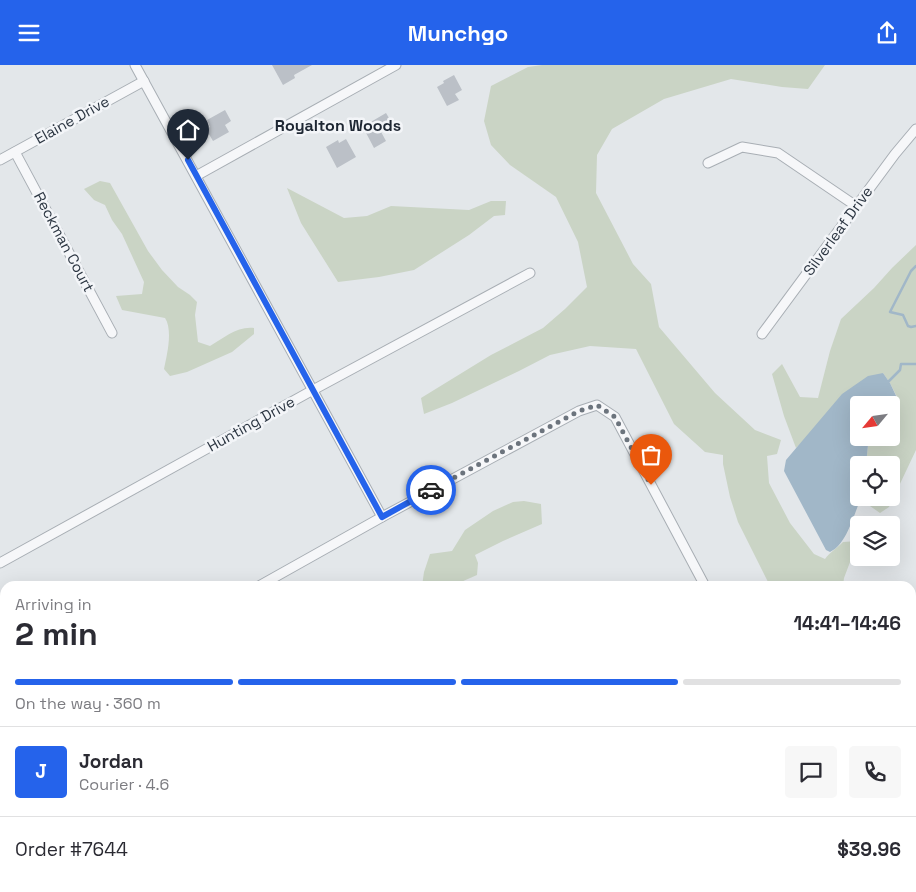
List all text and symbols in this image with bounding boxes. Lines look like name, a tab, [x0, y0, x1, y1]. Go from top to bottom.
icon: menu	[15, 19, 43, 47]
text: Munchgo	[408, 19, 508, 47]
icon: share	[873, 19, 901, 47]
street label: Elaine Drive	[31, 91, 112, 148]
pin	[167, 109, 209, 160]
district label: Royalton Woods	[275, 115, 401, 136]
icon: home	[174, 116, 202, 144]
street label: Silverleaf Drive	[799, 182, 876, 279]
street label: Reckman Court	[30, 188, 99, 295]
street label: Hunting Drive	[204, 392, 298, 455]
north arrow	[850, 396, 900, 446]
map controls	[850, 396, 900, 566]
pin	[630, 434, 672, 485]
icon: bag	[637, 441, 665, 469]
button: locate	[850, 456, 900, 506]
courier	[406, 465, 456, 515]
icon: car	[417, 476, 445, 504]
button: layers	[850, 516, 900, 566]
text: Arriving in	[15, 594, 92, 615]
text: 14:41–14:46	[793, 611, 901, 636]
text: 2 min	[15, 614, 98, 654]
text: On the way · 360 m	[15, 693, 161, 714]
button: chat	[785, 746, 837, 798]
button: phone	[849, 746, 901, 798]
text: Jordan	[79, 749, 144, 774]
text: J	[35, 759, 47, 784]
text: Courier · 4.6	[79, 774, 169, 795]
text: Order #7644	[15, 837, 128, 862]
text: $39.96	[837, 837, 901, 862]

